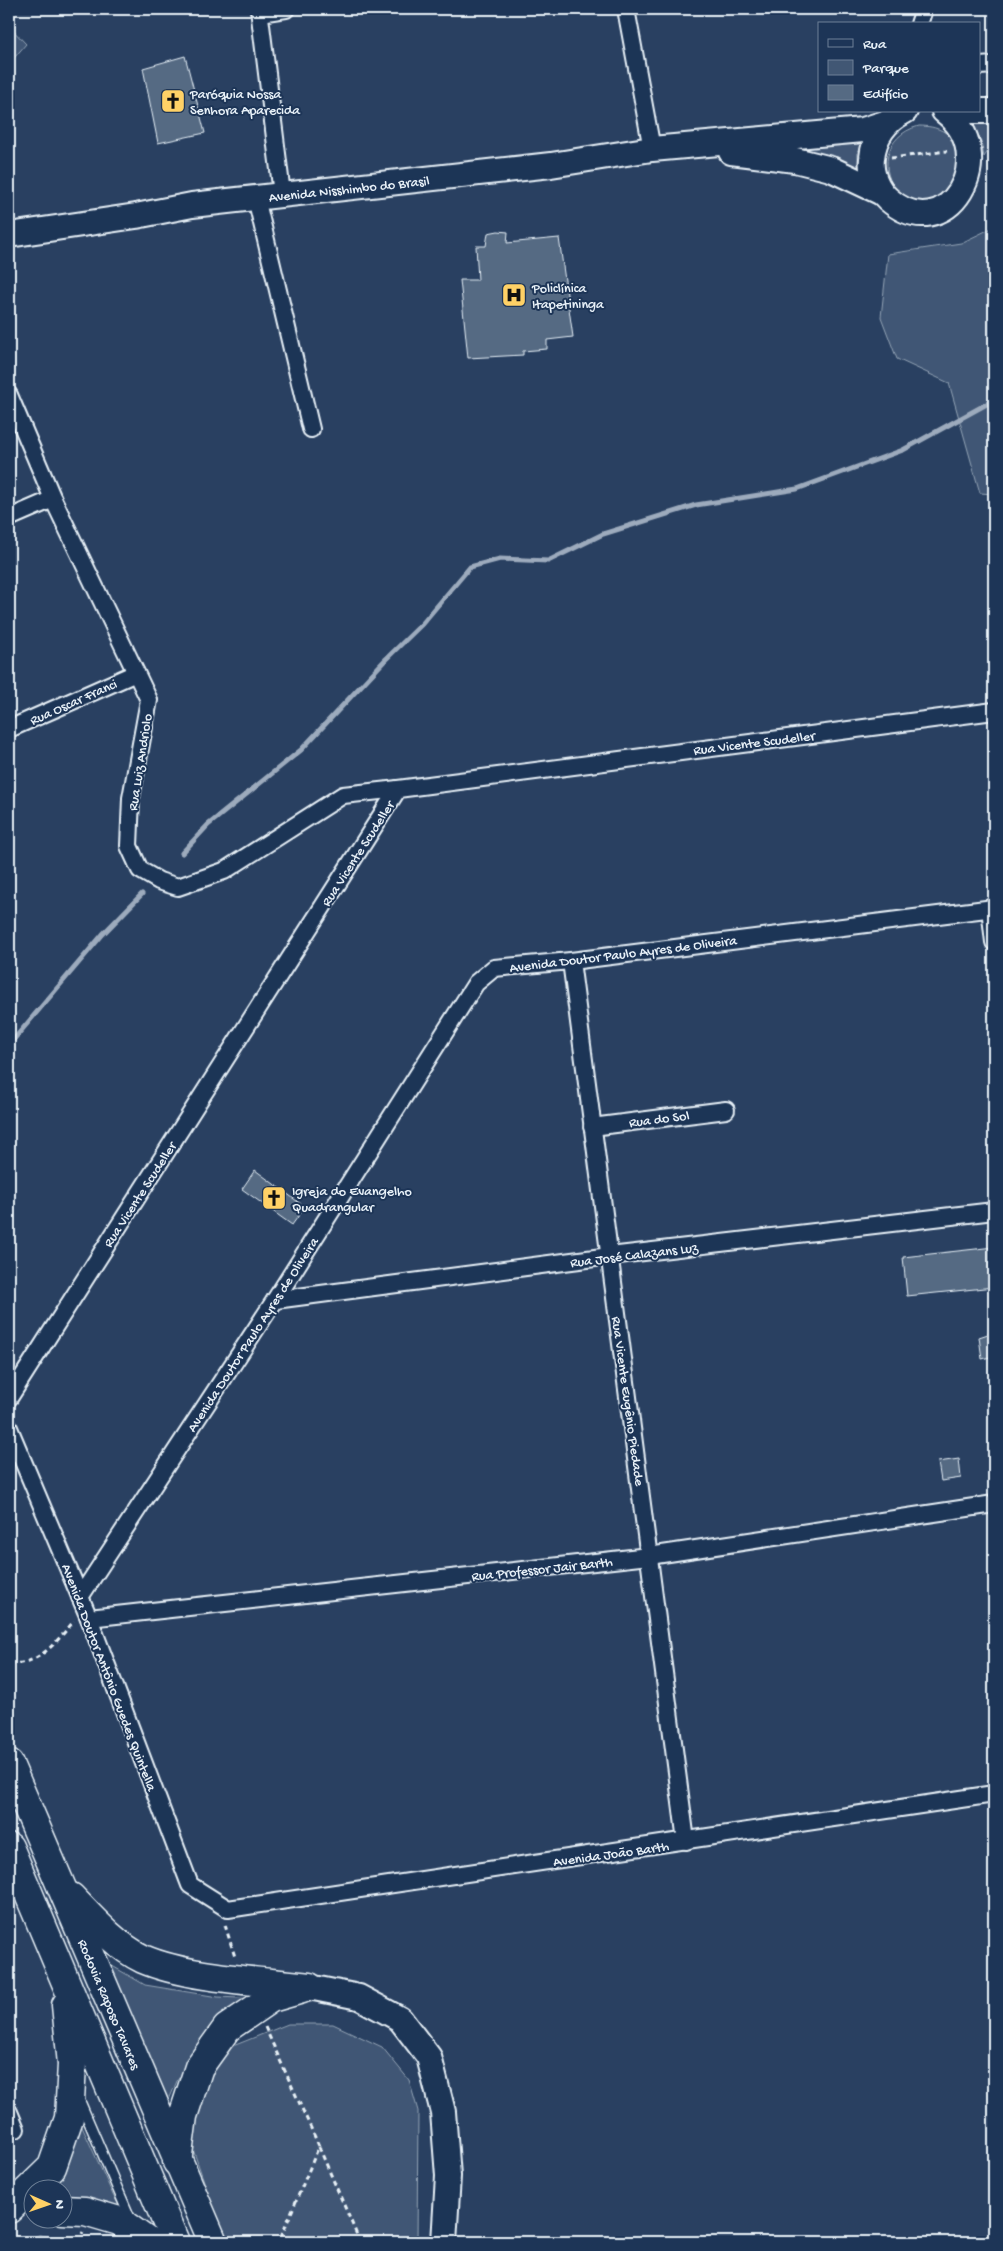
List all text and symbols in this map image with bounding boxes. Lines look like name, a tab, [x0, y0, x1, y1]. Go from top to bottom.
legend	[818, 22, 980, 112]
text: Rua	[863, 36, 887, 54]
text: Parque	[862, 60, 909, 78]
text: Edifício	[863, 86, 909, 104]
place label: Paróquia Nossa Senhora Aparecida	[189, 87, 301, 120]
church icon: Paróquia Nossa Senhora Aparecida	[160, 88, 186, 114]
street label: Avenida Nisshimbo do Brasil	[268, 174, 430, 207]
place label: Policlínica Itapetininga	[531, 281, 605, 314]
hospital icon: Policlínica Itapetininga	[501, 282, 527, 308]
street label: Rua Oscar Franci	[28, 676, 120, 730]
street label: Rua Luiz Andriolo	[125, 713, 158, 812]
street label: Rua Vicente Scudeller	[693, 728, 817, 760]
street label: Rua Vicente Scudeller	[319, 798, 400, 910]
street label: Avenida Doutor Paulo Ayres de Oliveira	[509, 933, 739, 978]
street label: Rua do Sol	[628, 1108, 690, 1133]
street label: Rua Vicente Scudeller	[101, 1139, 182, 1251]
place label: Igreja do Evangelho Quadrangular	[292, 1184, 412, 1217]
church icon: Igreja do Evangelho Quadrangular	[261, 1185, 287, 1211]
street label: Avenida Doutor Paulo Ayres de Oliveira	[185, 1234, 324, 1436]
street label: Rua José Calazans Luz	[569, 1240, 700, 1273]
street label: Rua Vicente Eugênio Piedade	[606, 1316, 647, 1488]
street label: Rua Professor Jair Barth	[471, 1555, 614, 1586]
street label: Avenida Doutor Antônio Guedes Quintella	[56, 1562, 159, 1795]
street label: Avenida João Barth	[552, 1839, 671, 1872]
street label: Rodovia Raposo Tavares	[73, 1937, 143, 2073]
north arrow	[22, 2178, 72, 2228]
text: N	[50, 2200, 67, 2209]

